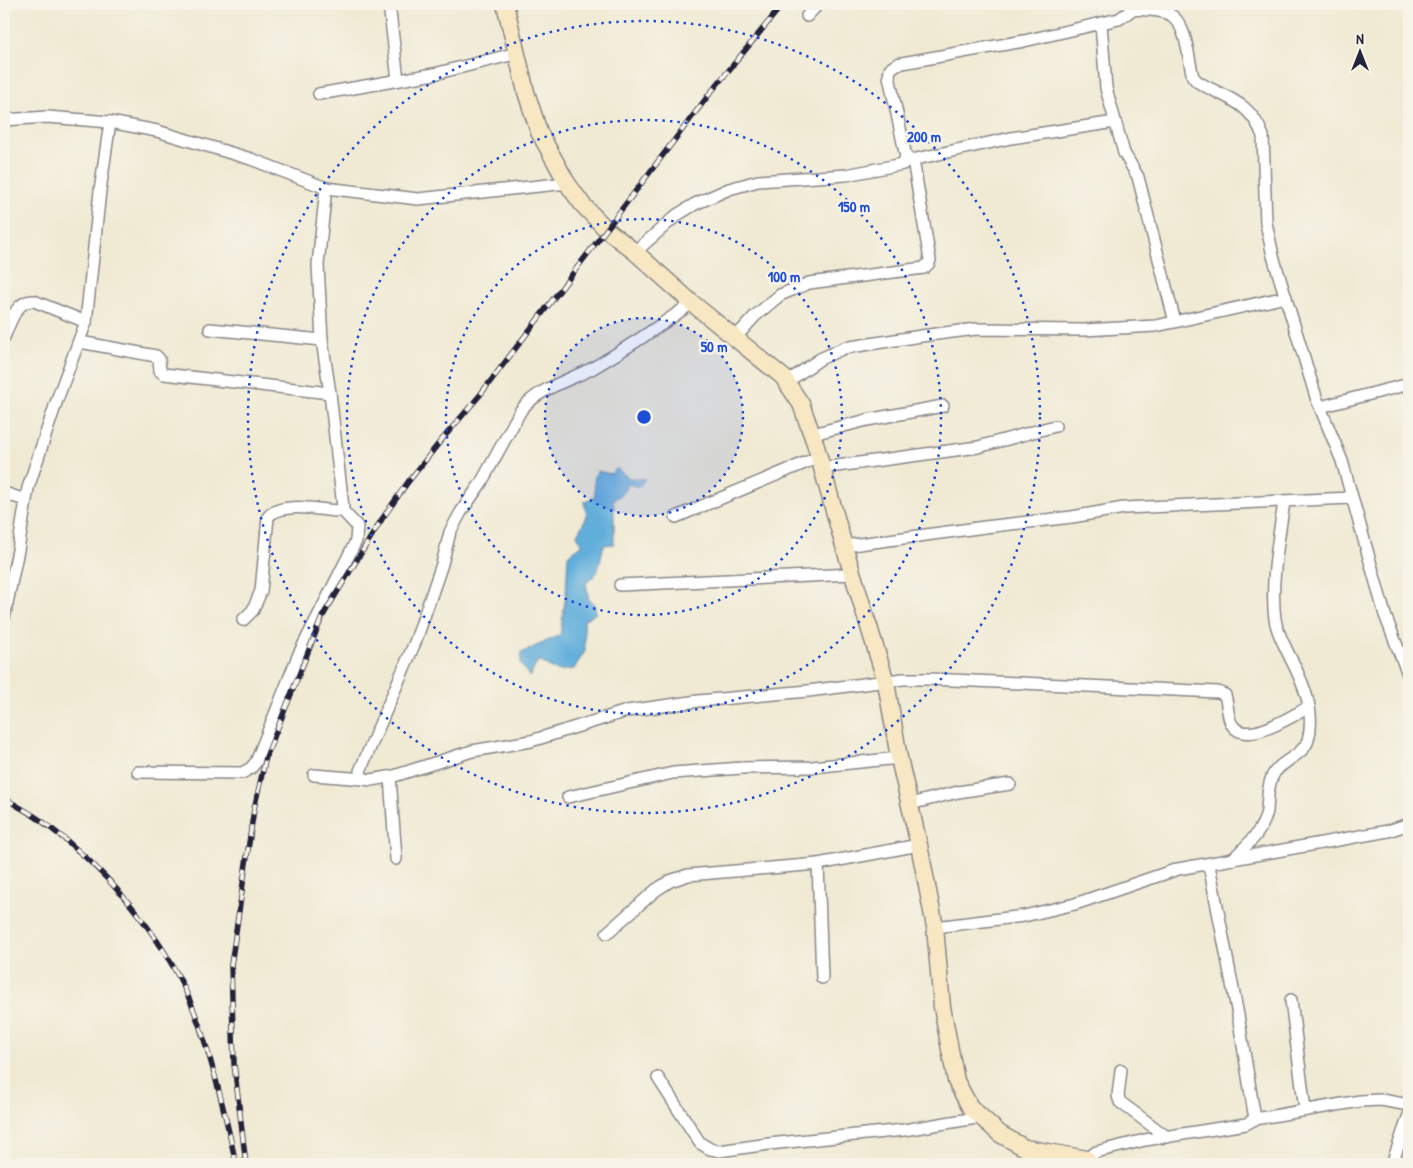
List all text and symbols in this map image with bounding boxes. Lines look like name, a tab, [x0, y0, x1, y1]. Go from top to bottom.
north arrow	[1336, 28, 1386, 78]
text: N	[1356, 29, 1364, 48]
text: 200 m	[907, 126, 941, 147]
text: 150 m	[838, 196, 870, 217]
text: 100 m	[768, 266, 800, 287]
text: 50 m	[701, 336, 727, 357]
centre of rings	[635, 408, 653, 426]

